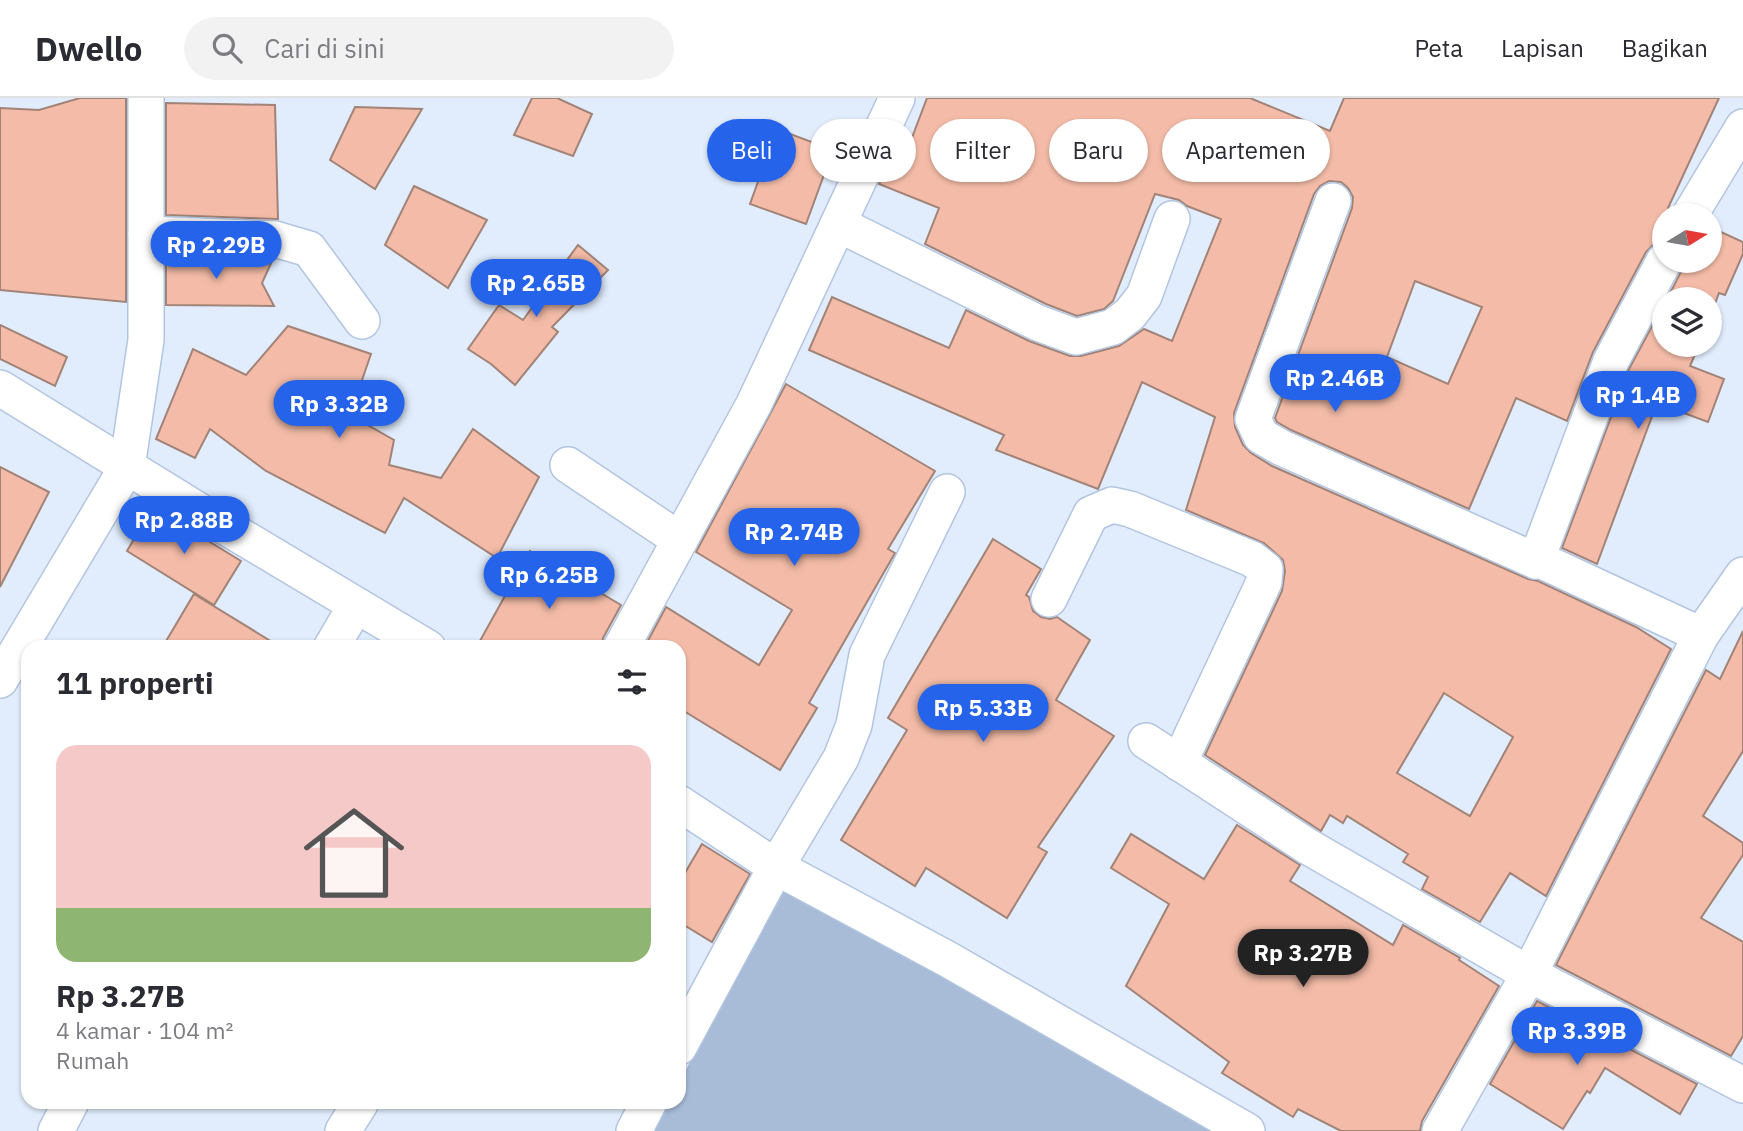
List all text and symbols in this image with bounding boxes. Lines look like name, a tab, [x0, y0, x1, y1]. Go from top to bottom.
search box	[184, 17, 674, 80]
text: Dwello	[35, 27, 142, 70]
icon: search	[208, 29, 246, 67]
text: Cari di sini	[264, 31, 385, 65]
text: Peta	[1415, 32, 1463, 64]
text: Lapisan	[1501, 32, 1584, 64]
text: Bagikan	[1622, 32, 1708, 64]
chip: Beli	[707, 119, 796, 182]
chip: Sewa	[810, 119, 916, 182]
chip: Filter	[930, 119, 1035, 182]
chip: Baru	[1049, 119, 1148, 182]
chip: Apartemen	[1162, 119, 1330, 182]
north arrow	[1652, 203, 1722, 273]
map controls	[1652, 203, 1722, 357]
pin: Rp 2.29B	[144, 222, 288, 281]
text: Rp 2.29B	[167, 229, 265, 259]
pin: Rp 2.65B	[464, 260, 608, 319]
text: Rp 2.65B	[487, 267, 585, 297]
button: layers	[1652, 287, 1722, 357]
pin: Rp 2.46B	[1263, 354, 1407, 414]
text: Rp 2.46B	[1286, 362, 1384, 392]
pin: Rp 1.4B	[1573, 372, 1703, 431]
text: Rp 1.4B	[1596, 379, 1681, 409]
pin: Rp 3.32B	[267, 380, 411, 440]
text: Rp 3.32B	[290, 388, 388, 418]
pin: Rp 2.88B	[112, 496, 256, 556]
text: Rp 2.88B	[135, 504, 233, 534]
pin: Rp 2.74B	[722, 508, 866, 568]
text: Rp 2.74B	[745, 516, 843, 546]
pin: Rp 6.25B	[477, 552, 621, 611]
text: Rp 6.25B	[500, 559, 598, 589]
text: 11 properti	[56, 663, 214, 702]
icon: filters	[613, 663, 651, 701]
pin: Rp 5.33B	[911, 684, 1055, 744]
text: Rp 5.33B	[934, 692, 1032, 722]
icon: home	[291, 790, 417, 916]
pin: Rp 3.27B	[1231, 930, 1375, 989]
text: Rp 3.27B	[1254, 937, 1352, 967]
text: Rp 3.27B	[56, 976, 185, 1015]
pin: Rp 3.39B	[1505, 1007, 1649, 1067]
text: 4 kamar · 104 m²	[56, 1015, 234, 1045]
text: Rp 3.39B	[1528, 1015, 1626, 1045]
text: Rumah	[56, 1045, 129, 1075]

